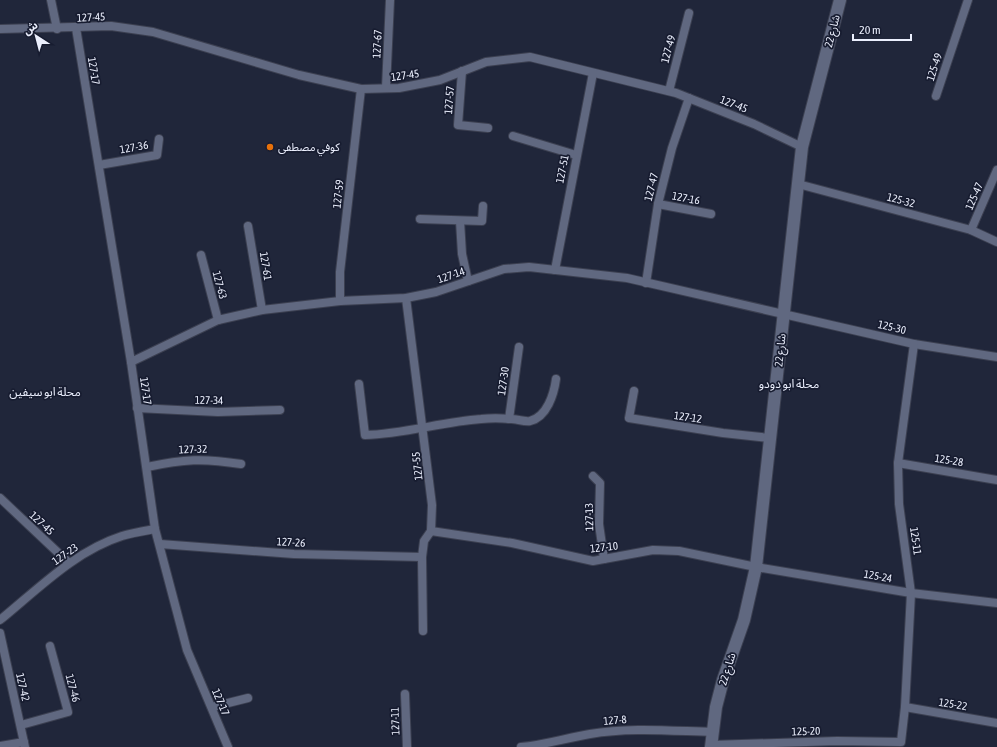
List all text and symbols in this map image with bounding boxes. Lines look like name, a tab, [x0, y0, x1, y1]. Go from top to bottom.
street label: 127-45	[76, 10, 106, 24]
street label: شارع 22	[822, 13, 844, 49]
north arrow	[16, 16, 56, 56]
scale bar	[853, 16, 911, 42]
text: ش	[20, 19, 40, 38]
text: 20 m	[859, 23, 881, 37]
street label: 127-67	[370, 29, 384, 59]
street label: 127-49	[659, 34, 677, 64]
street label: 125-49	[924, 52, 944, 82]
street label: 127-17	[86, 56, 102, 86]
street label: 127-45	[390, 67, 420, 83]
street label: 127-57	[442, 85, 456, 115]
street label: 127-45	[718, 93, 750, 115]
street label: 127-36	[119, 139, 149, 155]
place label: كوفي مصطفى	[278, 141, 340, 157]
marker: كوفي مصطفى	[265, 142, 275, 152]
street label: 127-51	[553, 154, 571, 184]
street label: 127-47	[642, 172, 660, 202]
street label: 127-59	[331, 179, 345, 209]
street label: 125-47	[963, 180, 985, 212]
street label: 127-16	[671, 189, 701, 207]
street label: 125-32	[886, 191, 916, 209]
street label: 127-61	[258, 251, 274, 281]
street label: 127-14	[436, 265, 466, 285]
street label: 127-63	[211, 270, 229, 300]
street label: 125-30	[877, 318, 907, 336]
street label: شارع 22	[772, 332, 790, 367]
street label: 127-30	[495, 366, 511, 396]
street label: 127-17	[138, 376, 154, 406]
district label: محلة ابو دودو	[759, 377, 819, 391]
district label: محلة ابو سيفين	[9, 385, 81, 399]
street label: 127-34	[195, 394, 223, 406]
street label: 127-12	[673, 409, 703, 425]
street label: 127-32	[178, 443, 208, 455]
street label: 127-55	[410, 451, 424, 481]
street label: 125-28	[934, 452, 964, 468]
street label: 127-13	[583, 503, 595, 531]
street label: 127-45	[27, 509, 57, 537]
street label: 125-11	[908, 526, 924, 556]
street label: 127-26	[276, 535, 306, 549]
street label: 127-10	[589, 540, 619, 554]
street label: 127-23	[50, 541, 80, 567]
street label: 125-24	[863, 568, 893, 584]
street label: شارع 22	[716, 651, 740, 687]
street label: 127-42	[14, 672, 32, 702]
street label: 127-46	[64, 673, 82, 703]
street label: 127-17	[210, 687, 232, 717]
street label: 125-22	[938, 696, 968, 712]
street label: 127-11	[389, 707, 401, 735]
street label: 127-8	[603, 713, 627, 727]
street label: 125-20	[791, 725, 821, 737]

